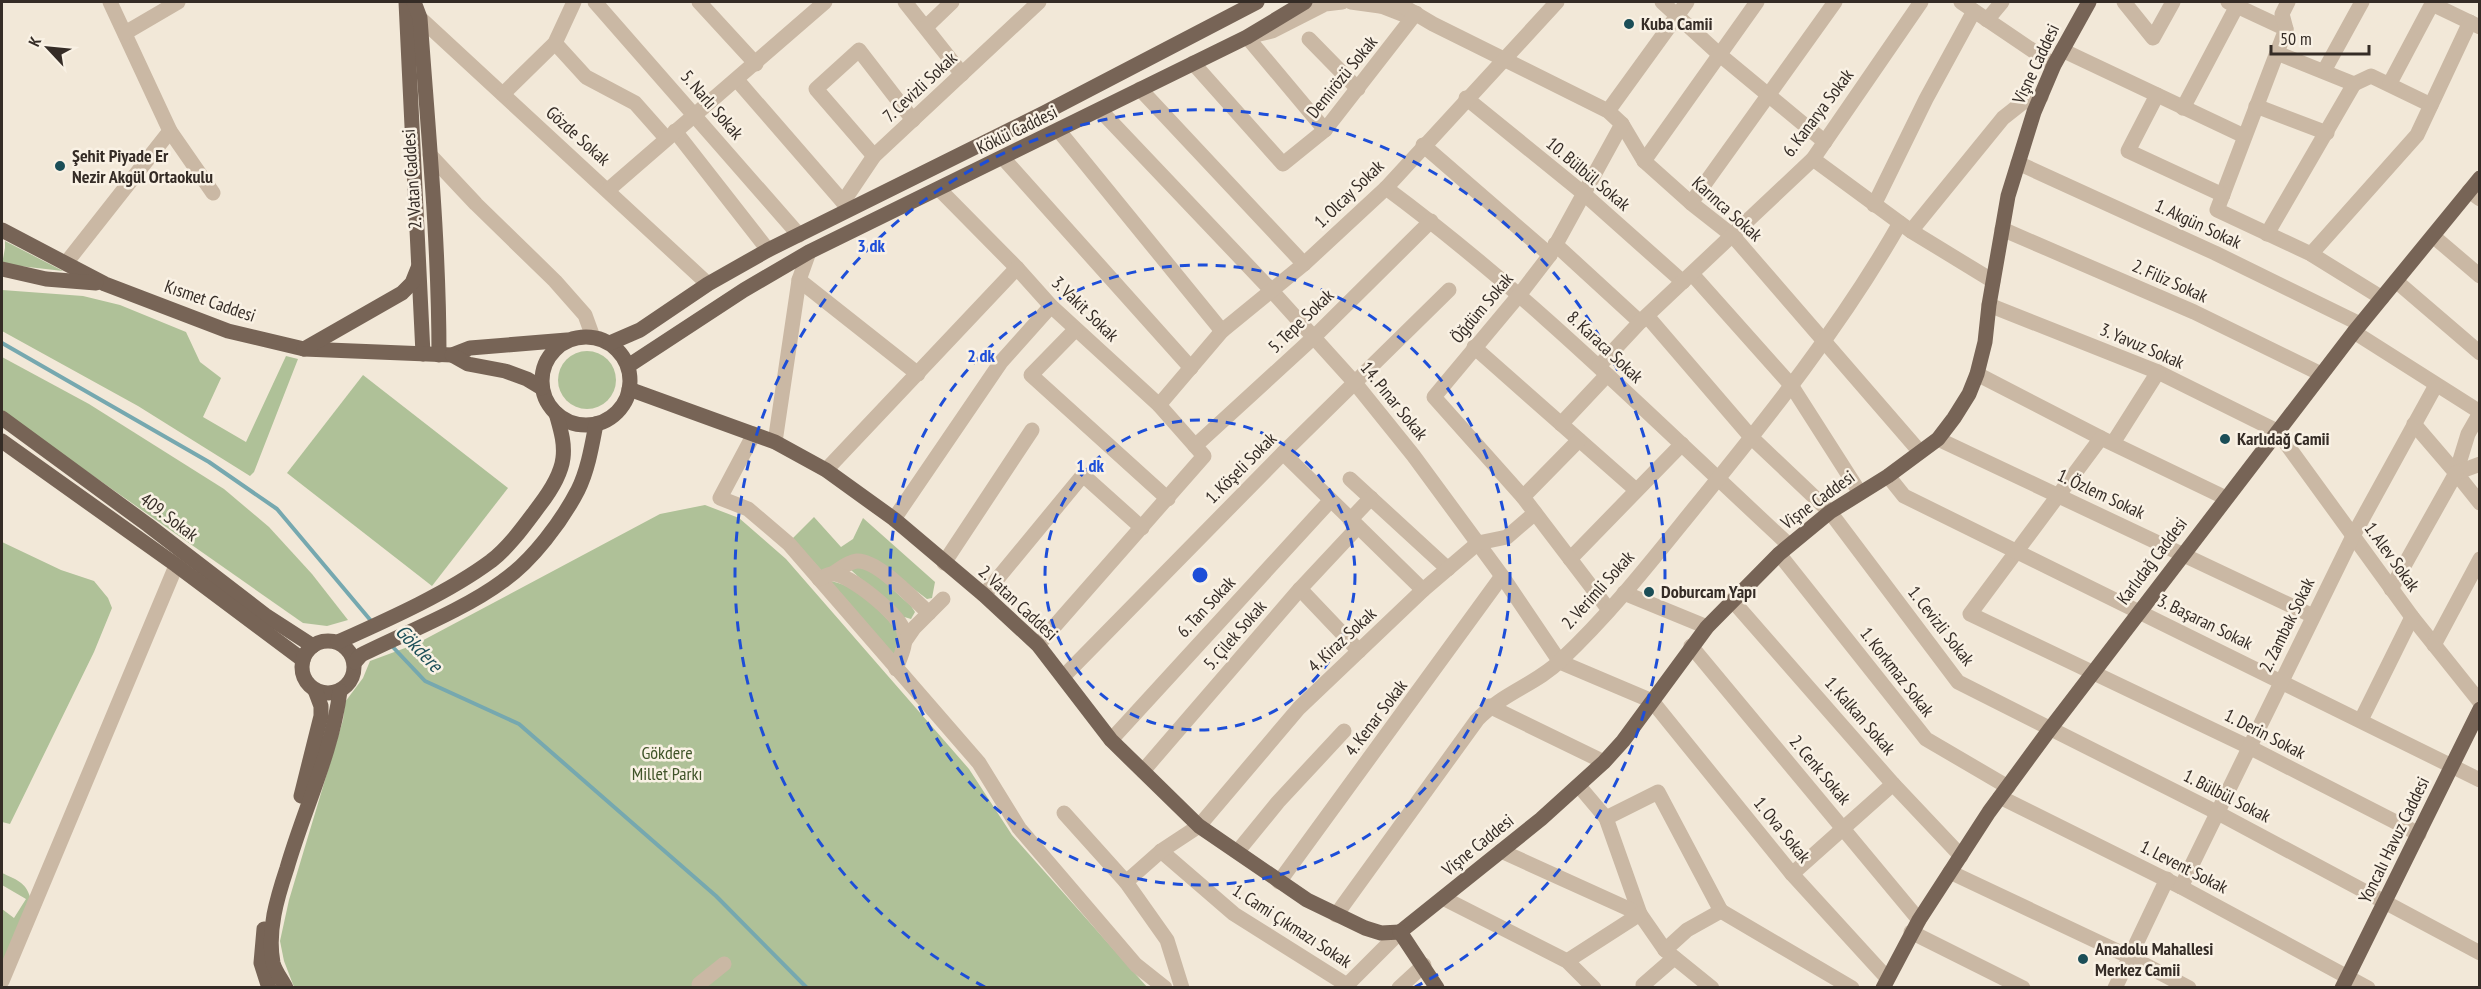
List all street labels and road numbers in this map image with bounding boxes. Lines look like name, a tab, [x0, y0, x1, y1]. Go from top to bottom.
street label: Vişne Caddesi	[2007, 20, 2064, 108]
street label: Demirözü Sokak	[1301, 31, 1382, 123]
street label: 7. Cevizli Sokak	[878, 46, 962, 127]
street label: 6. Kanarya Sokak	[1777, 64, 1858, 161]
street label: 5. Narlı Sokak	[676, 65, 749, 144]
street label: Köklü Caddesi	[973, 100, 1061, 159]
street label: Gözde Sokak	[541, 101, 615, 170]
street label: 2. Vatan Caddesi	[397, 128, 426, 230]
street label: 10. Bülbül Sokak	[1542, 132, 1635, 215]
street label: 1. Olcay Sokak	[1309, 155, 1388, 233]
street label: Karınca Sokak	[1687, 171, 1767, 246]
street label: 1. Akgün Sokak	[2151, 194, 2245, 254]
street label: 2. Filiz Sokak	[2129, 254, 2211, 307]
street label: Öğdüm Sokak	[1445, 268, 1518, 348]
street label: 3. Vakit Sokak	[1047, 271, 1124, 346]
street label: Kısmet Caddesi	[161, 274, 259, 327]
street label: 5. Tepe Sokak	[1263, 284, 1338, 358]
street label: 8. Karaca Sokak	[1562, 306, 1648, 388]
street label: 3. Yavuz Sokak	[2097, 318, 2188, 374]
street label: 14. Pınar Sokak	[1356, 357, 1433, 445]
street label: 1. Köşeli Sokak	[1200, 427, 1281, 508]
street label: 1. Özlem Sokak	[2054, 463, 2149, 524]
street label: Vişne Caddesi	[1775, 465, 1859, 535]
street label: 409. Sokak	[136, 487, 203, 546]
street label: Karlıdağ Caddesi	[2111, 512, 2192, 609]
street label: 1. Alev Sokak	[2360, 517, 2425, 596]
street label: 2. Verimli Sokak	[1556, 546, 1639, 634]
street label: 2. Vatan Caddesi	[974, 560, 1063, 645]
street label: 6. Tan Sokak	[1171, 571, 1240, 642]
street label: 2. Zambak Sokak	[2254, 574, 2319, 676]
street label: 1. Cevizli Sokak	[1903, 581, 1980, 670]
street label: 3. Başaran Sokak	[2154, 589, 2257, 655]
street label: 5. Çilek Sokak	[1198, 595, 1271, 674]
street label: 4. Kiraz Sokak	[1303, 602, 1381, 677]
street label: 1. Korkmaz Sokak	[1855, 622, 1939, 721]
street label: 1. Kalkan Sokak	[1820, 672, 1901, 760]
street label: 4. Kenar Sokak	[1339, 675, 1412, 761]
street label: 1. Derin Sokak	[2221, 703, 2310, 764]
street label: 2. Cenk Sokak	[1785, 730, 1856, 809]
street label: 1. Bülbül Sokak	[2180, 764, 2275, 827]
street label: Yoncalı Havuz Caddesi	[2353, 773, 2434, 907]
street label: 1. Ova Sokak	[1749, 792, 1816, 867]
street label: Vişne Caddesi	[1436, 809, 1518, 881]
street label: 1. Levent Sokak	[2136, 835, 2232, 898]
street label: 1. Cami Çıkmazı Sokak	[1228, 878, 1356, 973]

